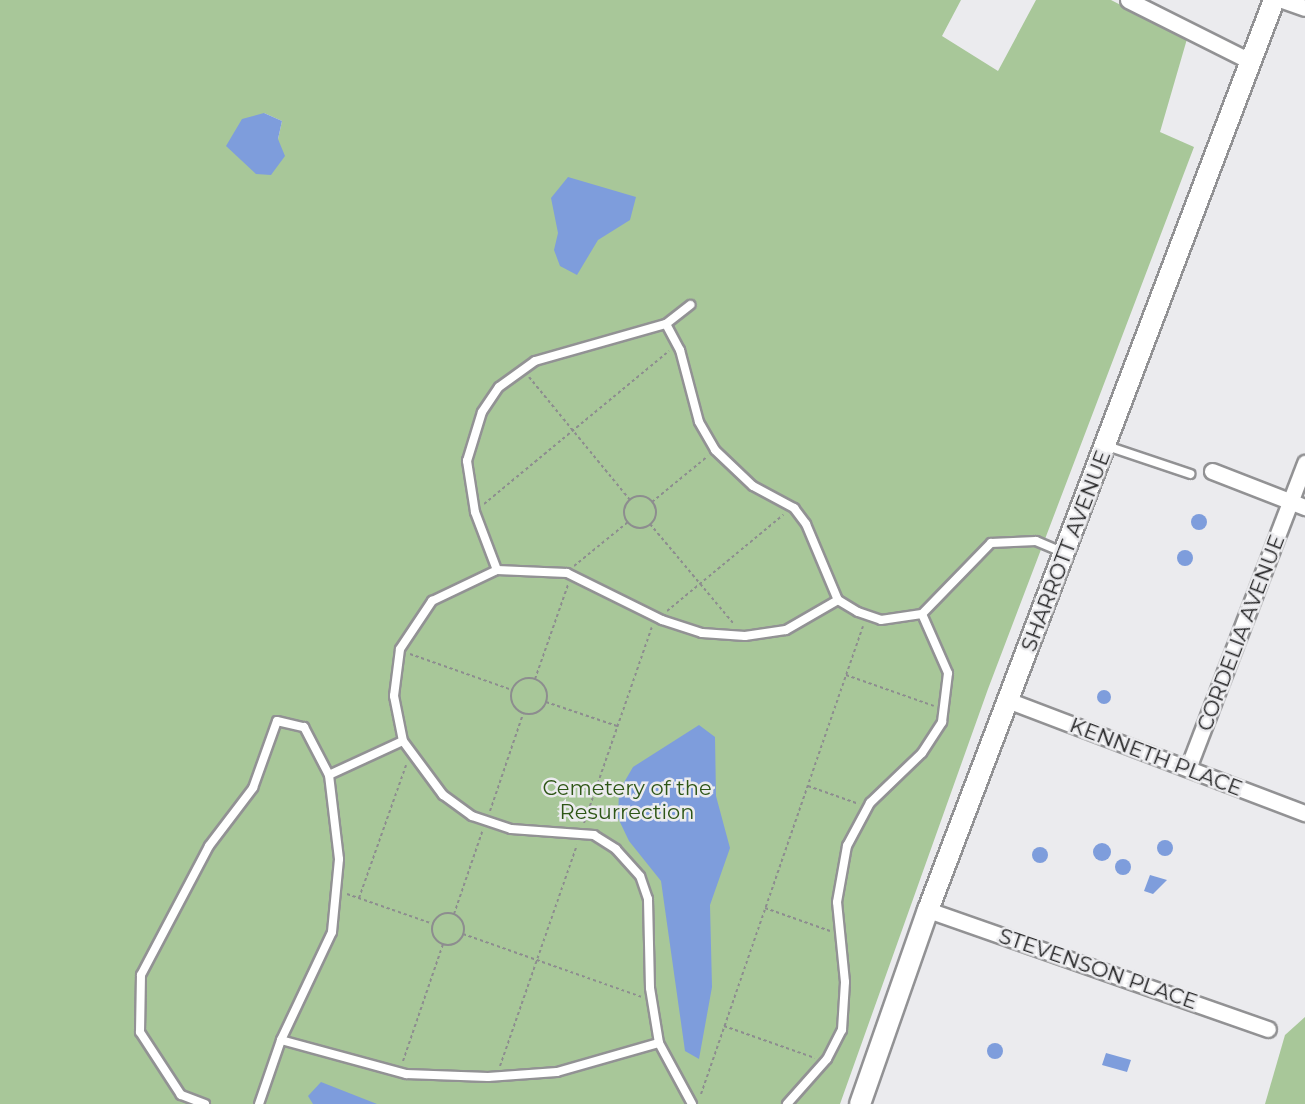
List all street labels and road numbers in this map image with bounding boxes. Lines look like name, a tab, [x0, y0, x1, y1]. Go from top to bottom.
street label: SHARROTT AVENUE	[1016, 447, 1116, 655]
street label: CORDELIA AVENUE	[1192, 531, 1290, 735]
street label: KENNETH PLACE	[1066, 712, 1246, 802]
street label: STEVENSON PLACE	[995, 923, 1201, 1015]

